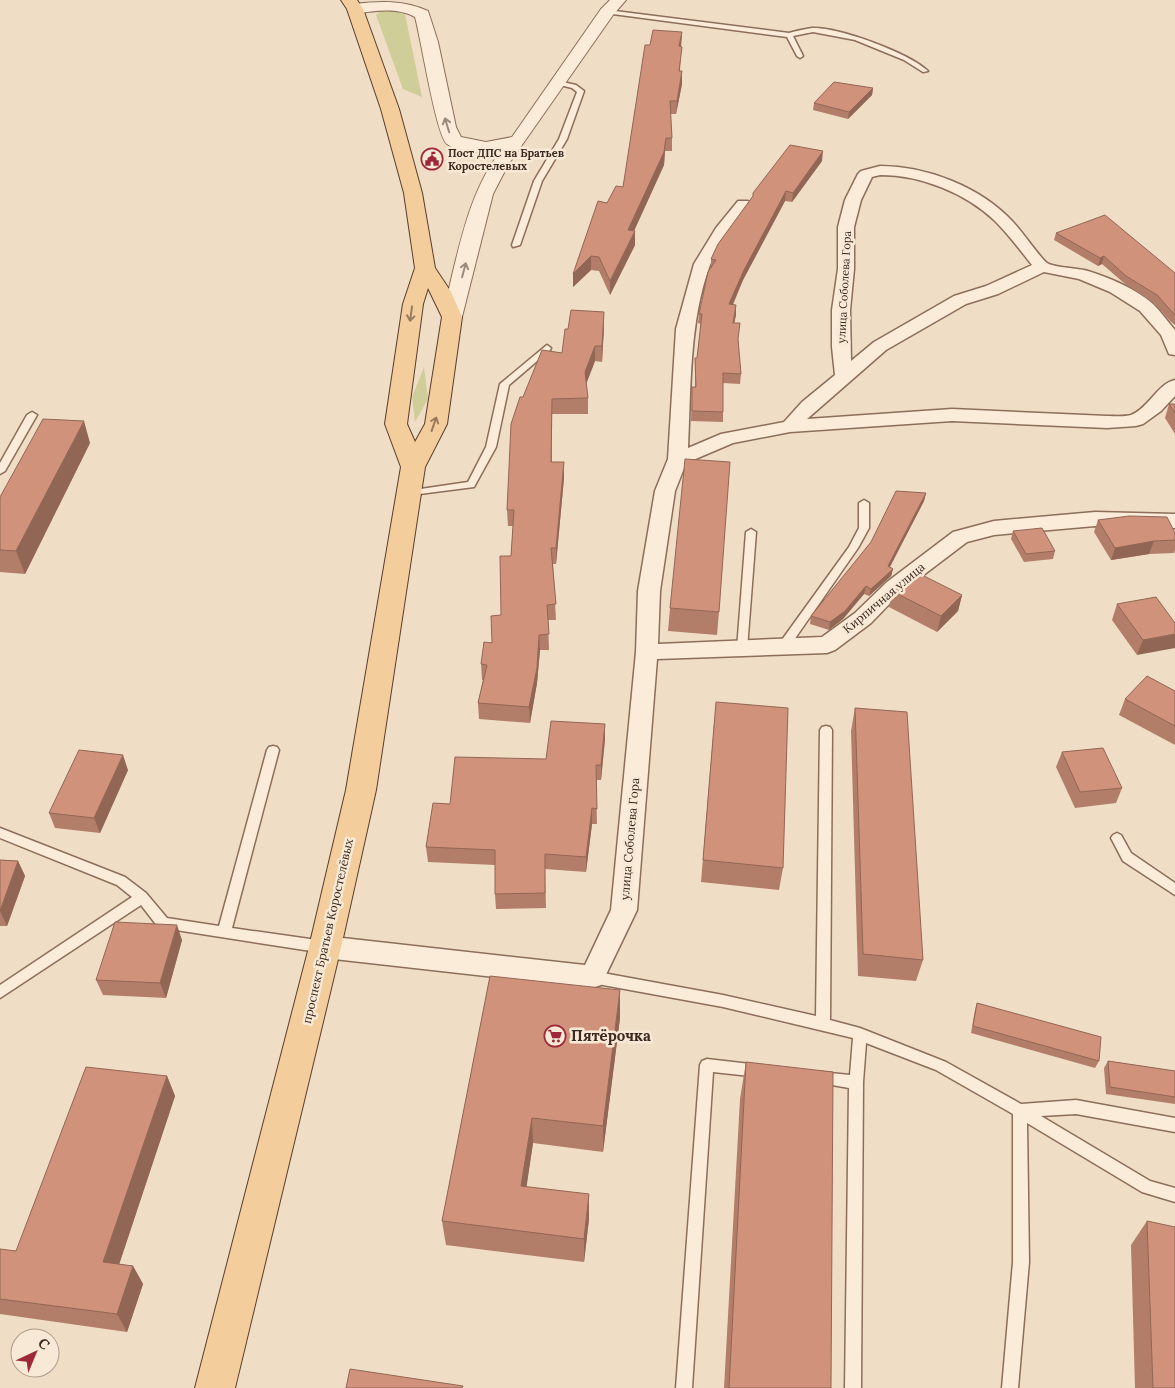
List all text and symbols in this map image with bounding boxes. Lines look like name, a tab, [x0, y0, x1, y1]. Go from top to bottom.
one-way arrow	[442, 118, 452, 134]
place label: Пост ДПС на Братьев Коростелевых	[448, 146, 565, 173]
public building icon: Пост ДПС на Братьев Коростелевых	[420, 147, 444, 171]
street label: улица Соболева Гора	[834, 230, 854, 344]
one-way arrow	[460, 262, 469, 278]
one-way arrow	[406, 306, 416, 322]
one-way arrow	[430, 417, 439, 432]
street label: Кирпичная улица	[840, 559, 928, 636]
street label: улица Соболева Гора	[617, 777, 642, 901]
street label: проспект Братьев Коростелёвых	[299, 836, 356, 1025]
supermarket icon: Пятёрочка	[543, 1024, 567, 1048]
place label: Пятёрочка	[571, 1026, 651, 1045]
north arrow	[10, 1328, 60, 1378]
text: С	[34, 1334, 54, 1354]

